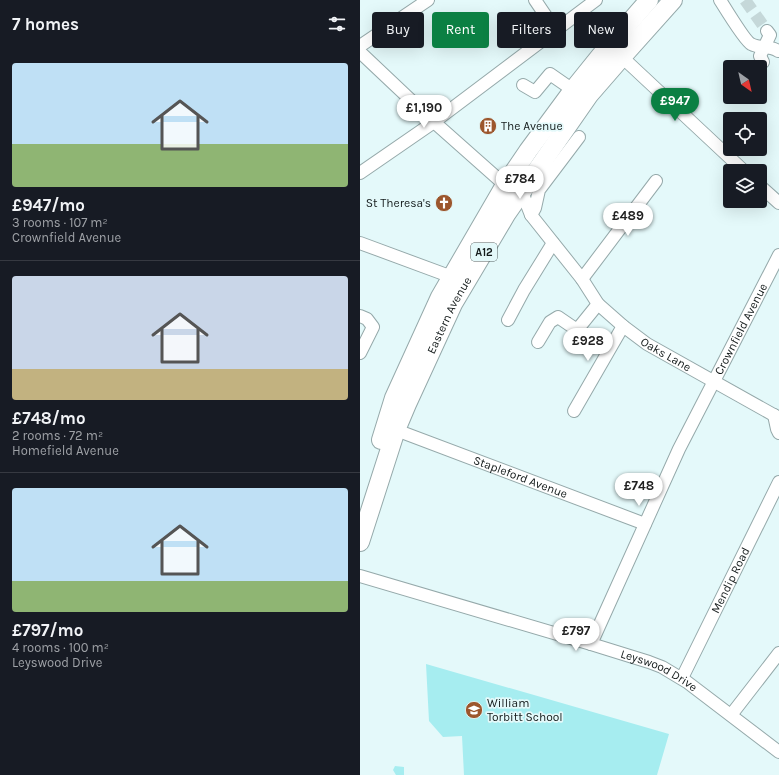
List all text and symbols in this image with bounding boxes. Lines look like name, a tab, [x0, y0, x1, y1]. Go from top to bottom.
chip: Buy	[372, 12, 424, 48]
chip: Rent	[432, 12, 489, 48]
chip: Filters	[497, 12, 566, 48]
chip: New	[574, 12, 628, 48]
icon: filters	[326, 13, 348, 35]
text: 7 homes	[12, 14, 79, 34]
north arrow	[723, 60, 767, 104]
map controls	[723, 60, 767, 208]
pin: £947	[651, 88, 699, 122]
icon: home	[144, 89, 216, 161]
text: £947	[660, 93, 690, 108]
pin: £1,190	[391, 95, 457, 129]
text: £1,190	[406, 100, 442, 115]
button: locate	[723, 112, 767, 156]
building icon: The Avenue	[478, 116, 498, 136]
place label: The Avenue	[501, 119, 563, 133]
button: layers	[723, 164, 767, 208]
pin: £784	[496, 166, 544, 200]
text: £784	[505, 171, 535, 186]
church icon: St Theresa's	[434, 193, 454, 213]
text: £947/mo	[12, 195, 85, 215]
place label: St Theresa's	[366, 196, 431, 210]
pin: £489	[604, 203, 652, 237]
text: £489	[612, 208, 644, 223]
text: 3 rooms · 107 m²	[12, 215, 108, 230]
text: Crownfield Avenue	[12, 230, 121, 245]
road number: A12	[471, 243, 497, 261]
street label: Eastern Avenue	[424, 274, 474, 356]
street label: Crownfield Avenue	[712, 281, 770, 377]
icon: home	[144, 302, 216, 374]
pin: £928	[564, 328, 612, 362]
text: £928	[572, 333, 604, 348]
street label: Oaks Lane	[638, 335, 694, 374]
text: £748/mo	[12, 408, 86, 428]
text: 2 rooms · 72 m²	[12, 428, 103, 443]
text: Homefield Avenue	[12, 443, 119, 458]
street label: Stapleford Avenue	[471, 453, 569, 501]
pin: £748	[615, 473, 663, 507]
text: £748	[624, 478, 654, 493]
icon: home	[144, 514, 216, 586]
street label: Mendip Road	[708, 545, 753, 616]
pin: £797	[552, 618, 600, 652]
text: £797/mo	[12, 620, 83, 640]
text: £797	[562, 623, 590, 638]
text: 4 rooms · 100 m²	[12, 640, 109, 655]
street label: Leyswood Drive	[619, 647, 700, 694]
text: Leyswood Drive	[12, 655, 102, 670]
place label: William Torbitt School	[487, 696, 563, 724]
school or university icon: William Torbitt School	[464, 700, 484, 720]

